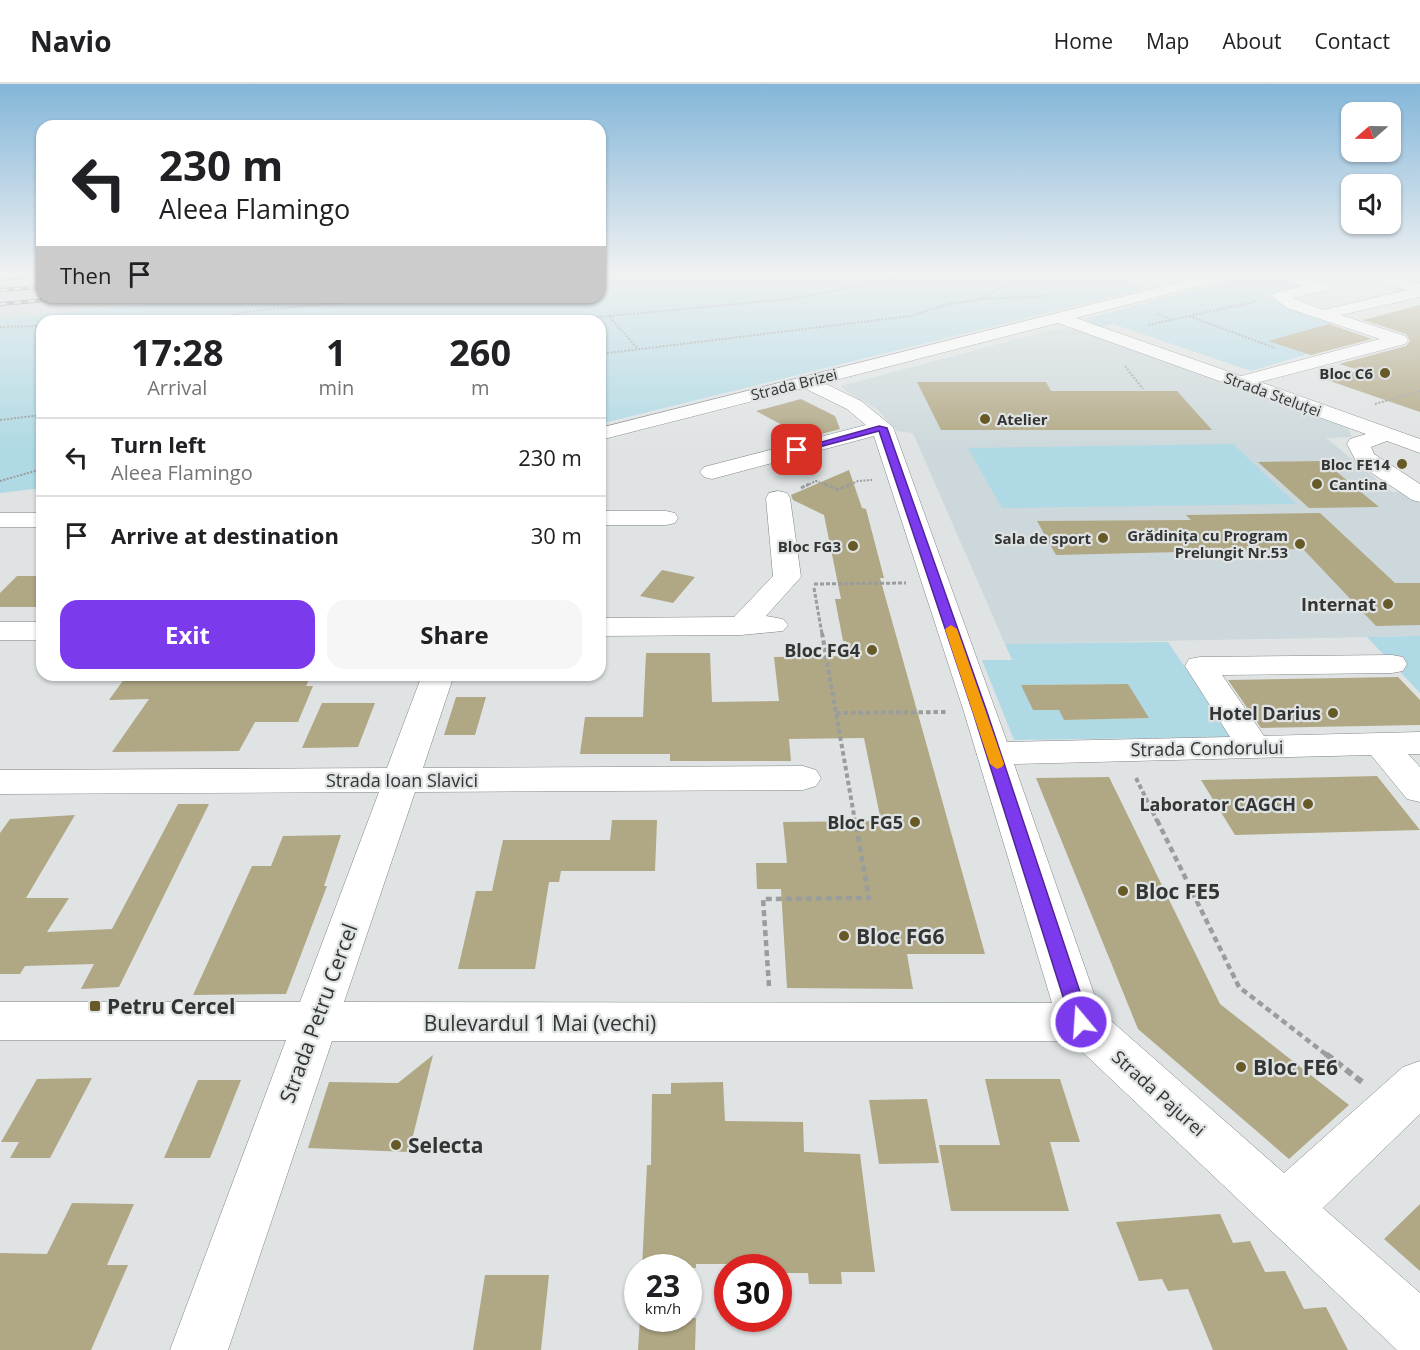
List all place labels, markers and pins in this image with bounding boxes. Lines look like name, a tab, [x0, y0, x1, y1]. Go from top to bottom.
place label: Bloc C6	[1319, 363, 1373, 383]
marker: Bloc C6	[1378, 366, 1392, 380]
place label: Atelier	[997, 409, 1048, 429]
marker: Atelier	[978, 412, 992, 426]
pin	[771, 424, 822, 475]
place label: Bloc FE14	[1321, 454, 1390, 474]
marker: Bloc FE14	[1395, 457, 1409, 471]
place label: Cantina	[1329, 474, 1387, 494]
marker: Cantina	[1310, 477, 1324, 491]
place label: Grădinița cu Program Prelungit Nr.53	[1127, 525, 1288, 562]
place label: Sala de sport	[994, 528, 1091, 548]
marker: Sala de sport	[1096, 531, 1110, 545]
place label: Bloc FG3	[778, 536, 841, 556]
marker: Grădinița cu Program Prelungit Nr.53	[1293, 537, 1307, 551]
marker: Bloc FG3	[846, 539, 860, 553]
place label: Internat	[1301, 592, 1376, 616]
marker: Internat	[1381, 597, 1395, 611]
place label: Bloc FG4	[784, 638, 860, 662]
marker: Bloc FG4	[865, 643, 879, 657]
place label: Hotel Darius	[1209, 701, 1321, 725]
marker: Hotel Darius	[1326, 706, 1340, 720]
place label: Laborator CAGCH	[1139, 792, 1296, 816]
marker: Laborator CAGCH	[1301, 797, 1315, 811]
place label: Bloc FG5	[827, 810, 903, 834]
marker: Bloc FG5	[908, 815, 922, 829]
place label: Bloc FE5	[1135, 877, 1220, 905]
marker: Bloc FE5	[1116, 884, 1130, 898]
place label: Bloc FG6	[856, 922, 945, 950]
marker: Bloc FG6	[837, 929, 851, 943]
place label: Petru Cercel	[107, 992, 235, 1020]
marker: Petru Cercel	[88, 999, 102, 1013]
place label: Bloc FE6	[1253, 1053, 1338, 1081]
marker: Bloc FE6	[1234, 1060, 1248, 1074]
place label: Selecta	[408, 1131, 483, 1159]
marker: Selecta	[389, 1138, 403, 1152]

